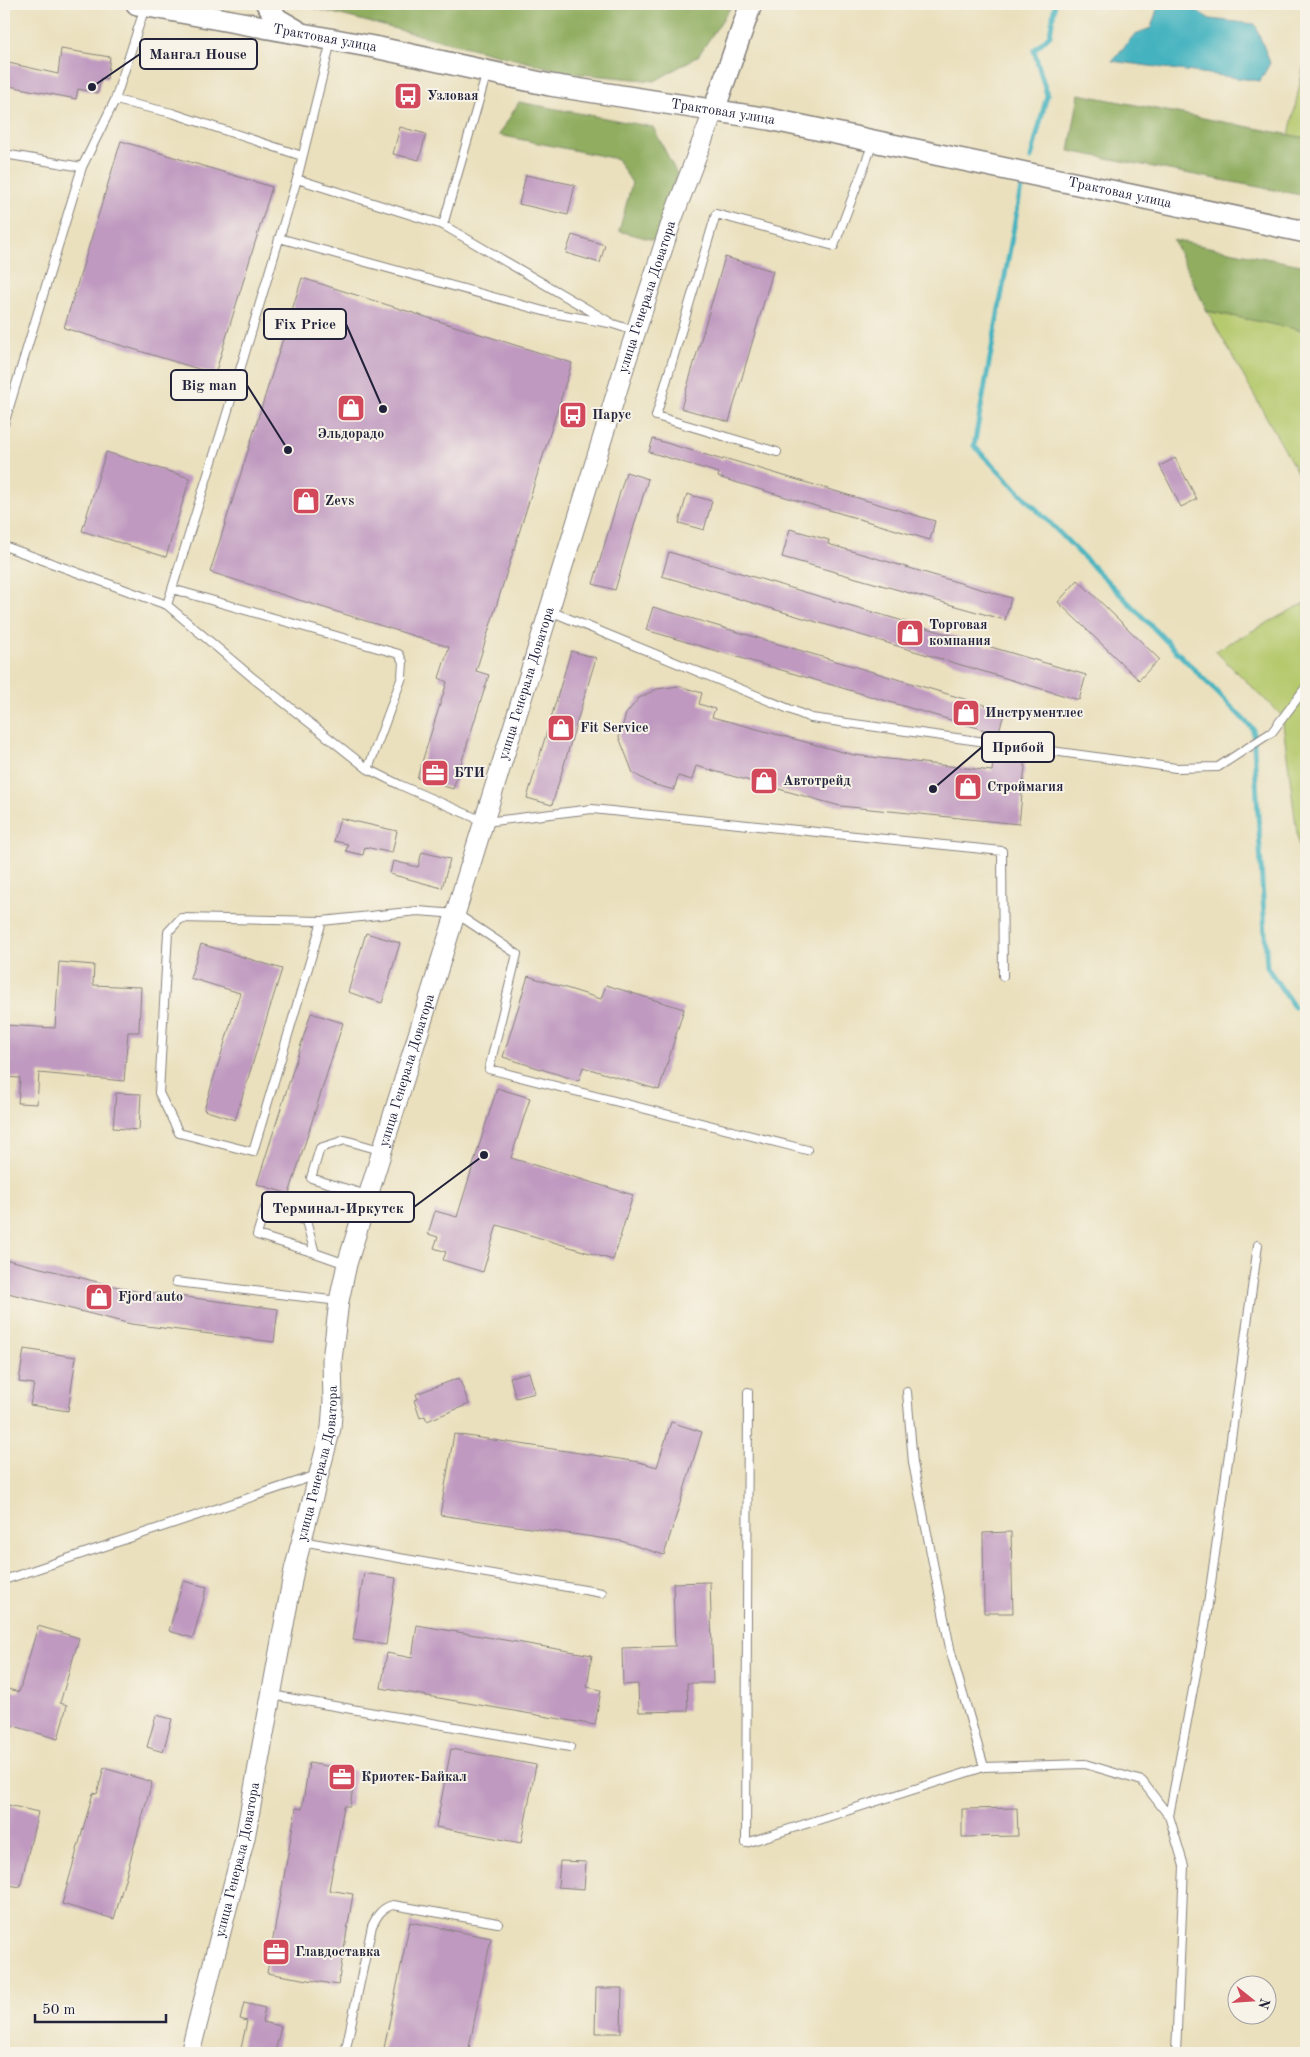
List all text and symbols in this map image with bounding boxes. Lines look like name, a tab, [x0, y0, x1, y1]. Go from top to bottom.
street label: Трактовая улица	[272, 22, 378, 55]
callout: Мангал House	[140, 39, 257, 69]
text: Мангал House	[149, 48, 247, 63]
bus stop icon: Узловая	[393, 81, 423, 111]
place label: Узловая	[427, 89, 479, 103]
street label: Трактовая улица	[670, 97, 777, 127]
street label: Трактовая улица	[1067, 175, 1173, 211]
street label: улица Генерала Доватора	[616, 219, 678, 375]
callout: Fix Price	[264, 309, 346, 339]
text: Fix Price	[274, 318, 336, 333]
callout: Big man	[171, 370, 247, 400]
text: Big man	[181, 379, 237, 394]
shop icon: Эльдорадо	[336, 393, 366, 423]
bus stop icon: Парус	[558, 400, 588, 430]
place label: Парус	[592, 408, 631, 422]
place label: Эльдорадо	[318, 427, 384, 441]
shop icon: Zevs	[291, 486, 321, 516]
place label: Zevs	[325, 494, 354, 508]
street label: улица Генерала Доватора	[496, 605, 557, 762]
shop icon: Торговая компания	[895, 618, 925, 648]
place label: Торговая компания	[929, 618, 991, 648]
shop icon: Инструментлес	[951, 698, 981, 728]
place label: Инструментлес	[985, 706, 1083, 720]
shop icon: Fit Service	[546, 713, 576, 743]
place label: Fit Service	[580, 721, 649, 735]
callout: Прибой	[982, 732, 1054, 762]
text: Прибой	[992, 741, 1044, 756]
office icon: БТИ	[420, 758, 450, 788]
place label: БТИ	[454, 766, 485, 780]
shop icon: Автотрейд	[749, 766, 779, 796]
shop icon: Строймагия	[953, 772, 983, 802]
place label: Автотрейд	[783, 774, 851, 788]
place label: Строймагия	[987, 780, 1063, 794]
street label: улица Генерала Доватора	[377, 992, 437, 1149]
callout: Терминал-Иркутск	[262, 1192, 414, 1222]
text: Терминал-Иркутск	[272, 1202, 404, 1217]
shop icon: Fjord auto	[84, 1282, 114, 1312]
place label: Fjord auto	[118, 1290, 183, 1304]
street label: улица Генерала Доватора	[295, 1385, 340, 1543]
office icon: Криотек-Байкал	[327, 1762, 357, 1792]
place label: Криотек-Байкал	[361, 1770, 467, 1784]
street label: улица Генерала Доватора	[213, 1781, 262, 1939]
office icon: Главдоставка	[261, 1937, 291, 1967]
place label: Главдоставка	[295, 1945, 380, 1959]
north arrow	[1228, 1974, 1278, 2024]
scale bar	[35, 1992, 166, 2024]
text: N	[1255, 1996, 1272, 2011]
text: 50 m	[42, 2003, 76, 2018]

